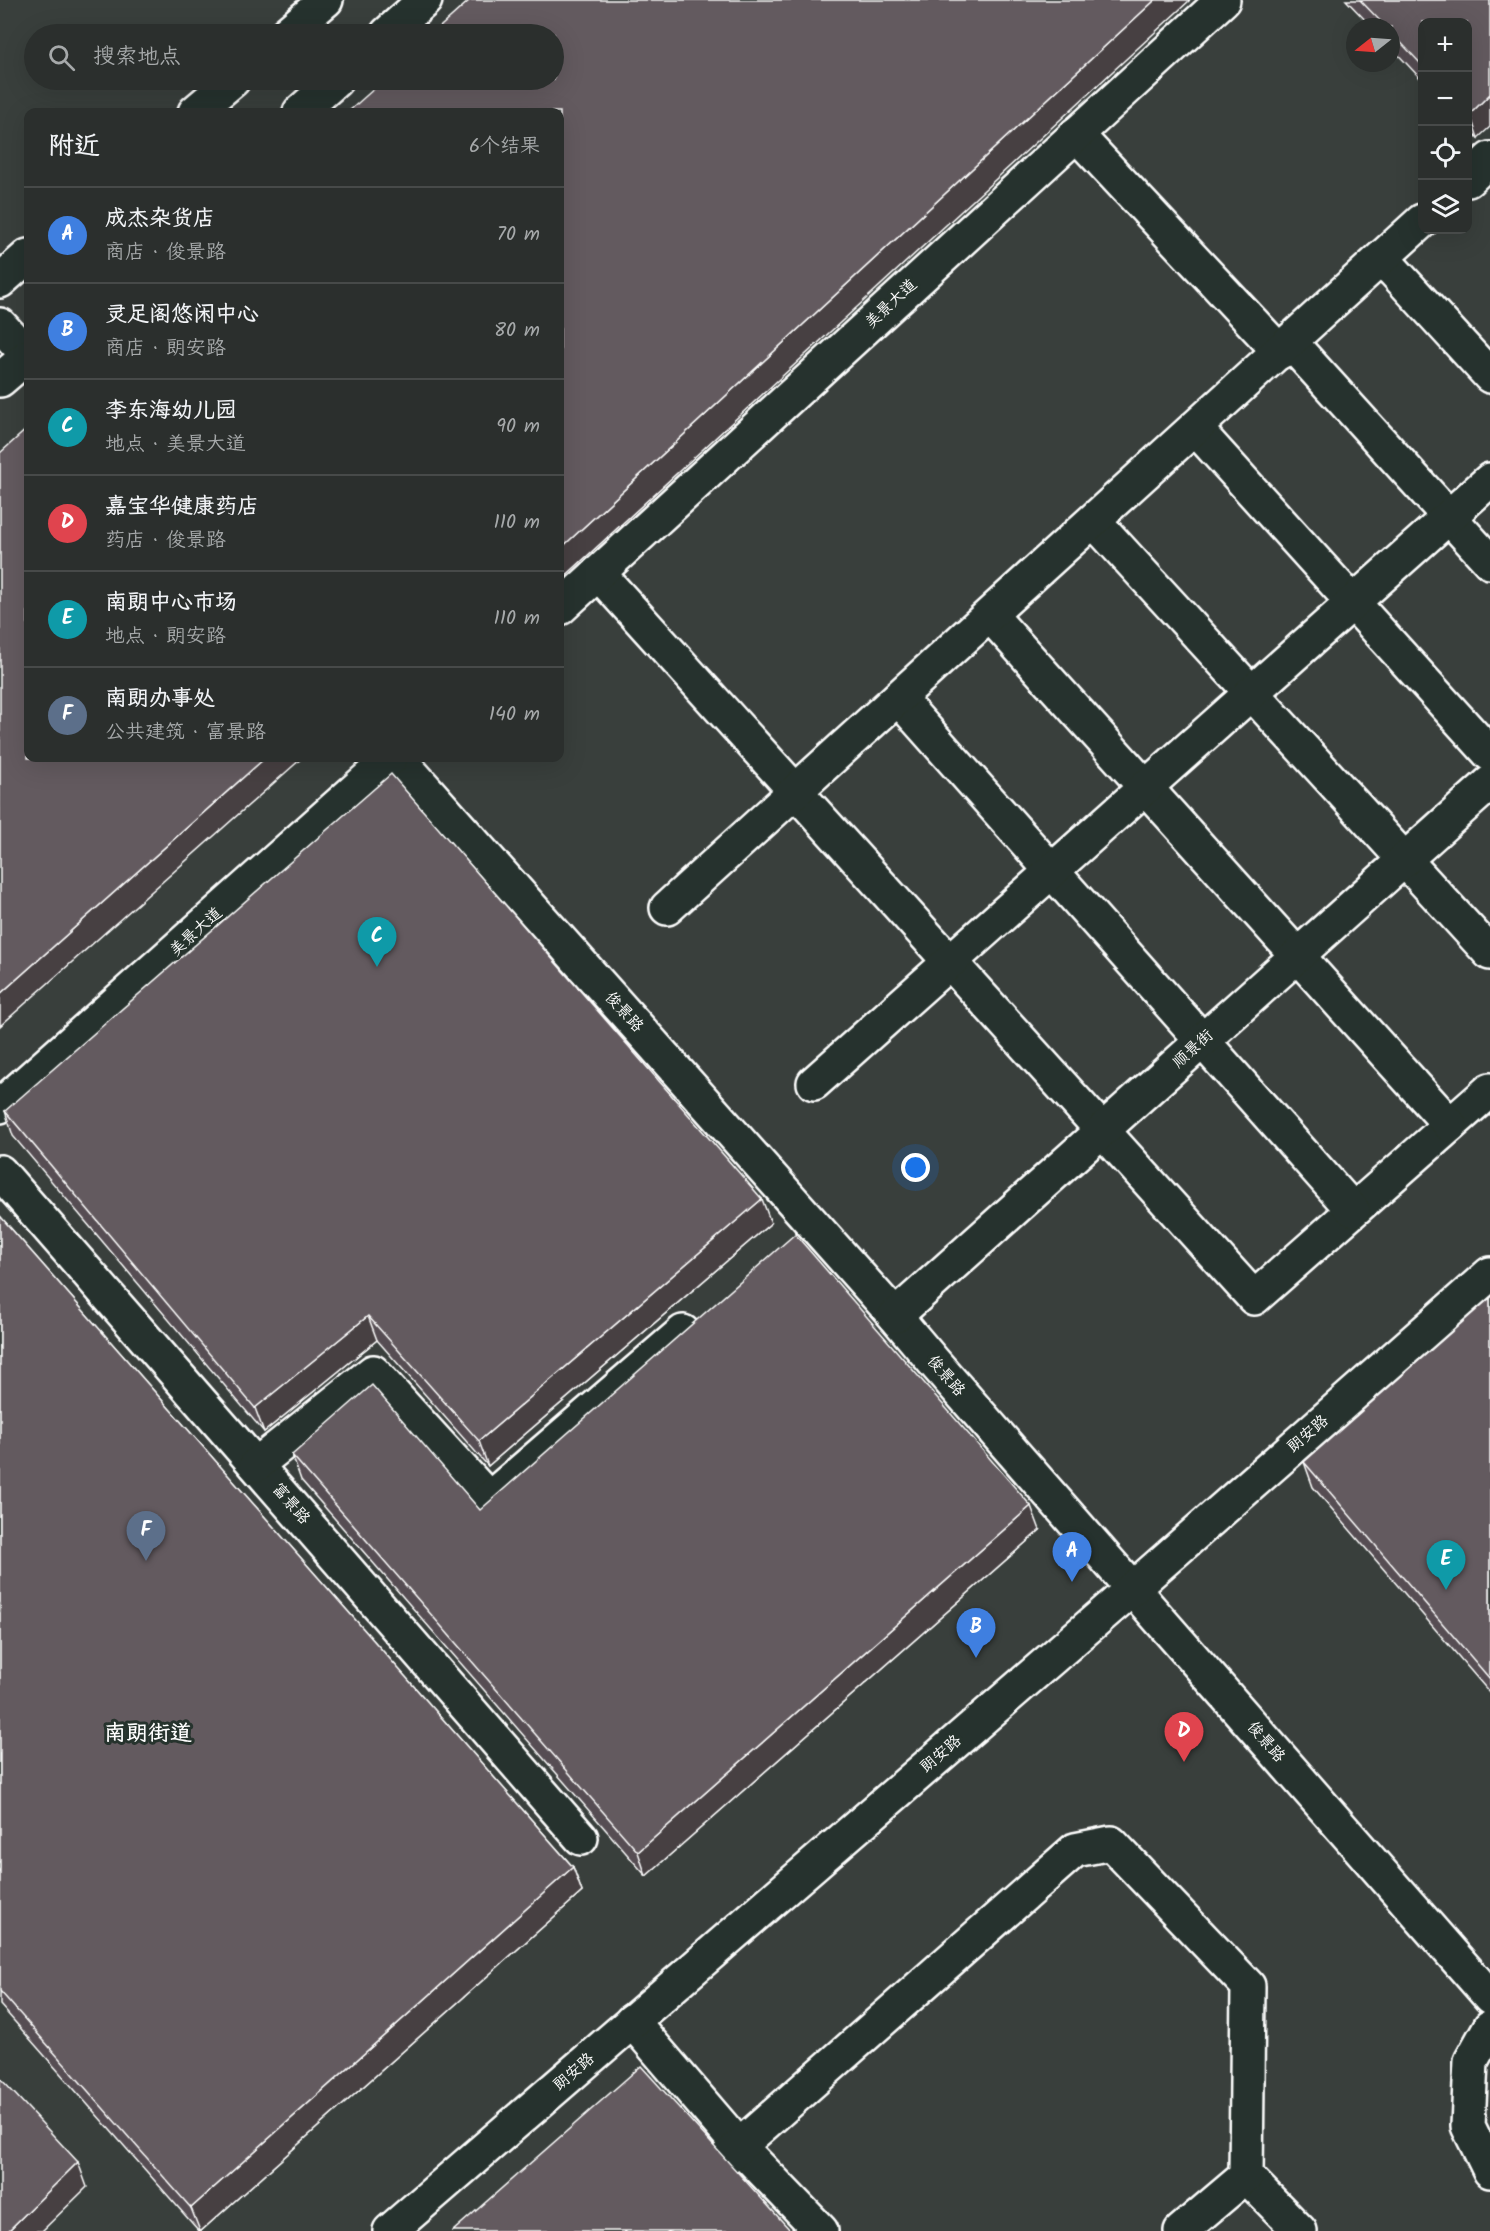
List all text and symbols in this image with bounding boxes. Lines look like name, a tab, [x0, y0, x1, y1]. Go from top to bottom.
north arrow	[1346, 18, 1400, 72]
map controls	[1418, 18, 1472, 234]
button: +	[1418, 18, 1472, 72]
search box	[24, 24, 564, 90]
text: 搜索地点	[93, 40, 181, 75]
icon: search	[45, 41, 78, 74]
button: −	[1418, 72, 1472, 126]
text: 附近	[48, 126, 100, 168]
button: locate	[1418, 126, 1472, 180]
text: 6个结果	[469, 131, 540, 163]
button: layers	[1418, 180, 1472, 234]
text: 成杰杂货店	[105, 202, 215, 237]
text: A	[61, 219, 74, 251]
text: 70 m	[497, 219, 540, 251]
text: 商店 · 俊景路	[105, 237, 226, 269]
street label: 美景大道	[859, 273, 923, 335]
text: 灵足阁悠闲中心	[105, 298, 259, 333]
text: B	[61, 315, 74, 347]
text: 80 m	[494, 315, 540, 347]
text: 商店 · 朗安路	[105, 333, 226, 365]
text: 李东海幼儿园	[105, 394, 237, 429]
text: C	[61, 411, 74, 443]
text: 90 m	[496, 411, 540, 443]
text: 地点 · 美景大道	[105, 429, 246, 461]
text: 嘉宝华健康药店	[105, 490, 259, 525]
text: D	[61, 507, 74, 539]
text: 110 m	[494, 507, 540, 539]
text: 药店 · 俊景路	[105, 525, 226, 557]
text: 南朗中心市场	[105, 586, 237, 621]
text: E	[62, 603, 73, 635]
text: 110 m	[494, 603, 540, 635]
text: 地点 · 朗安路	[105, 621, 226, 653]
text: 南朗办事处	[105, 682, 215, 717]
text: F	[62, 699, 73, 731]
text: 140 m	[489, 699, 540, 731]
text: 公共建筑 · 富景路	[105, 717, 266, 749]
street label: 美景大道	[164, 901, 228, 963]
pin: C	[358, 918, 397, 967]
street label: 俊景路	[599, 986, 649, 1038]
street label: 顺景街	[1167, 1024, 1219, 1074]
your location	[901, 1153, 930, 1182]
street label: 俊景路	[921, 1350, 971, 1402]
street label: 朗安路	[1282, 1409, 1334, 1459]
street label: 富景路	[266, 1478, 316, 1530]
pin: F	[126, 1512, 166, 1561]
pin: A	[1052, 1532, 1092, 1582]
pin: E	[1426, 1540, 1466, 1590]
pin: B	[956, 1608, 996, 1658]
pin: D	[1164, 1712, 1204, 1762]
street label: 俊景路	[1241, 1716, 1291, 1768]
district label: 南朗街道	[104, 1717, 192, 1752]
street label: 朗安路	[915, 1729, 967, 1779]
street label: 朗安路	[548, 2047, 600, 2097]

